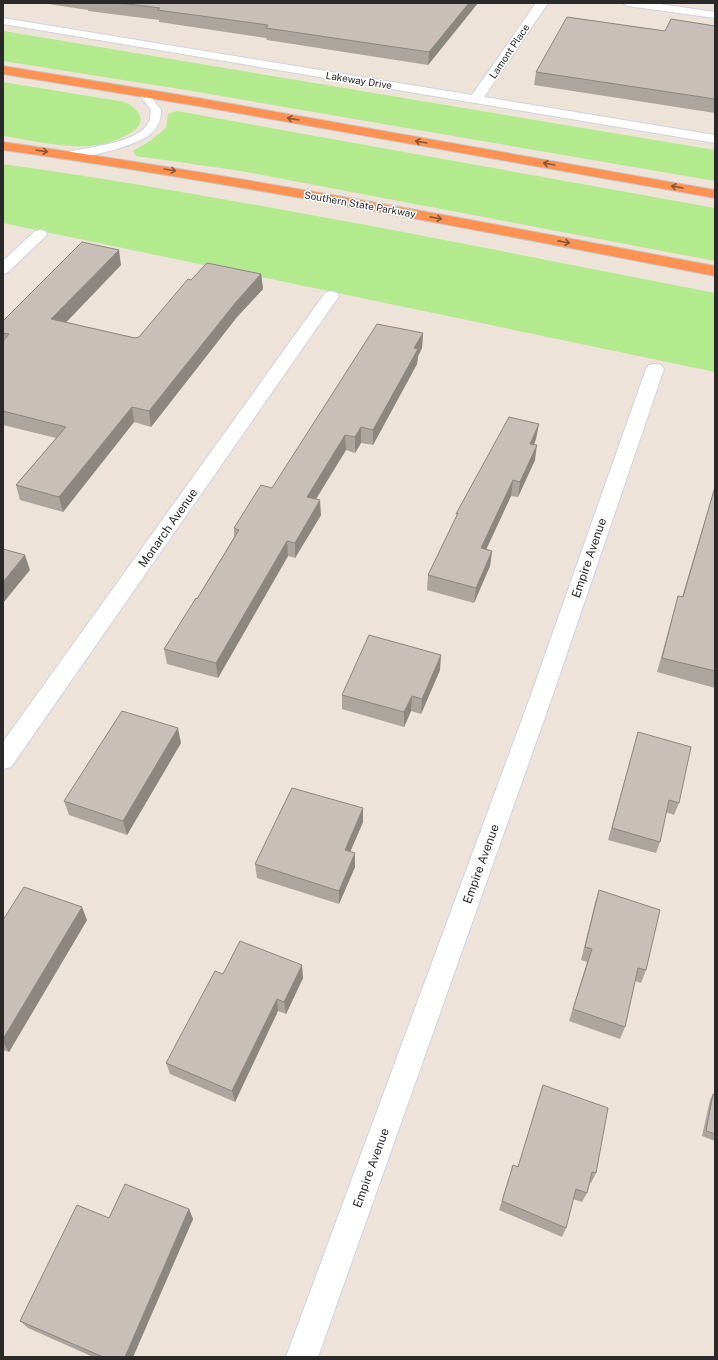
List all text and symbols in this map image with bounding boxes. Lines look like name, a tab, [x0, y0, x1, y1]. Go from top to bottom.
street label: Lamont Place	[486, 21, 532, 81]
street label: Lakeway Drive	[325, 69, 393, 91]
one-way arrow	[286, 115, 299, 123]
one-way arrow	[414, 137, 427, 145]
one-way arrow	[35, 147, 48, 155]
one-way arrow	[542, 160, 555, 168]
one-way arrow	[163, 167, 176, 175]
one-way arrow	[670, 183, 683, 191]
street label: Southern State Parkway	[303, 188, 417, 220]
one-way arrow	[429, 214, 442, 222]
one-way arrow	[557, 239, 570, 247]
street label: Monarch Avenue	[136, 486, 201, 570]
street label: Empire Avenue	[569, 516, 609, 600]
street label: Empire Avenue	[460, 822, 502, 906]
street label: Empire Avenue	[350, 1126, 392, 1210]

